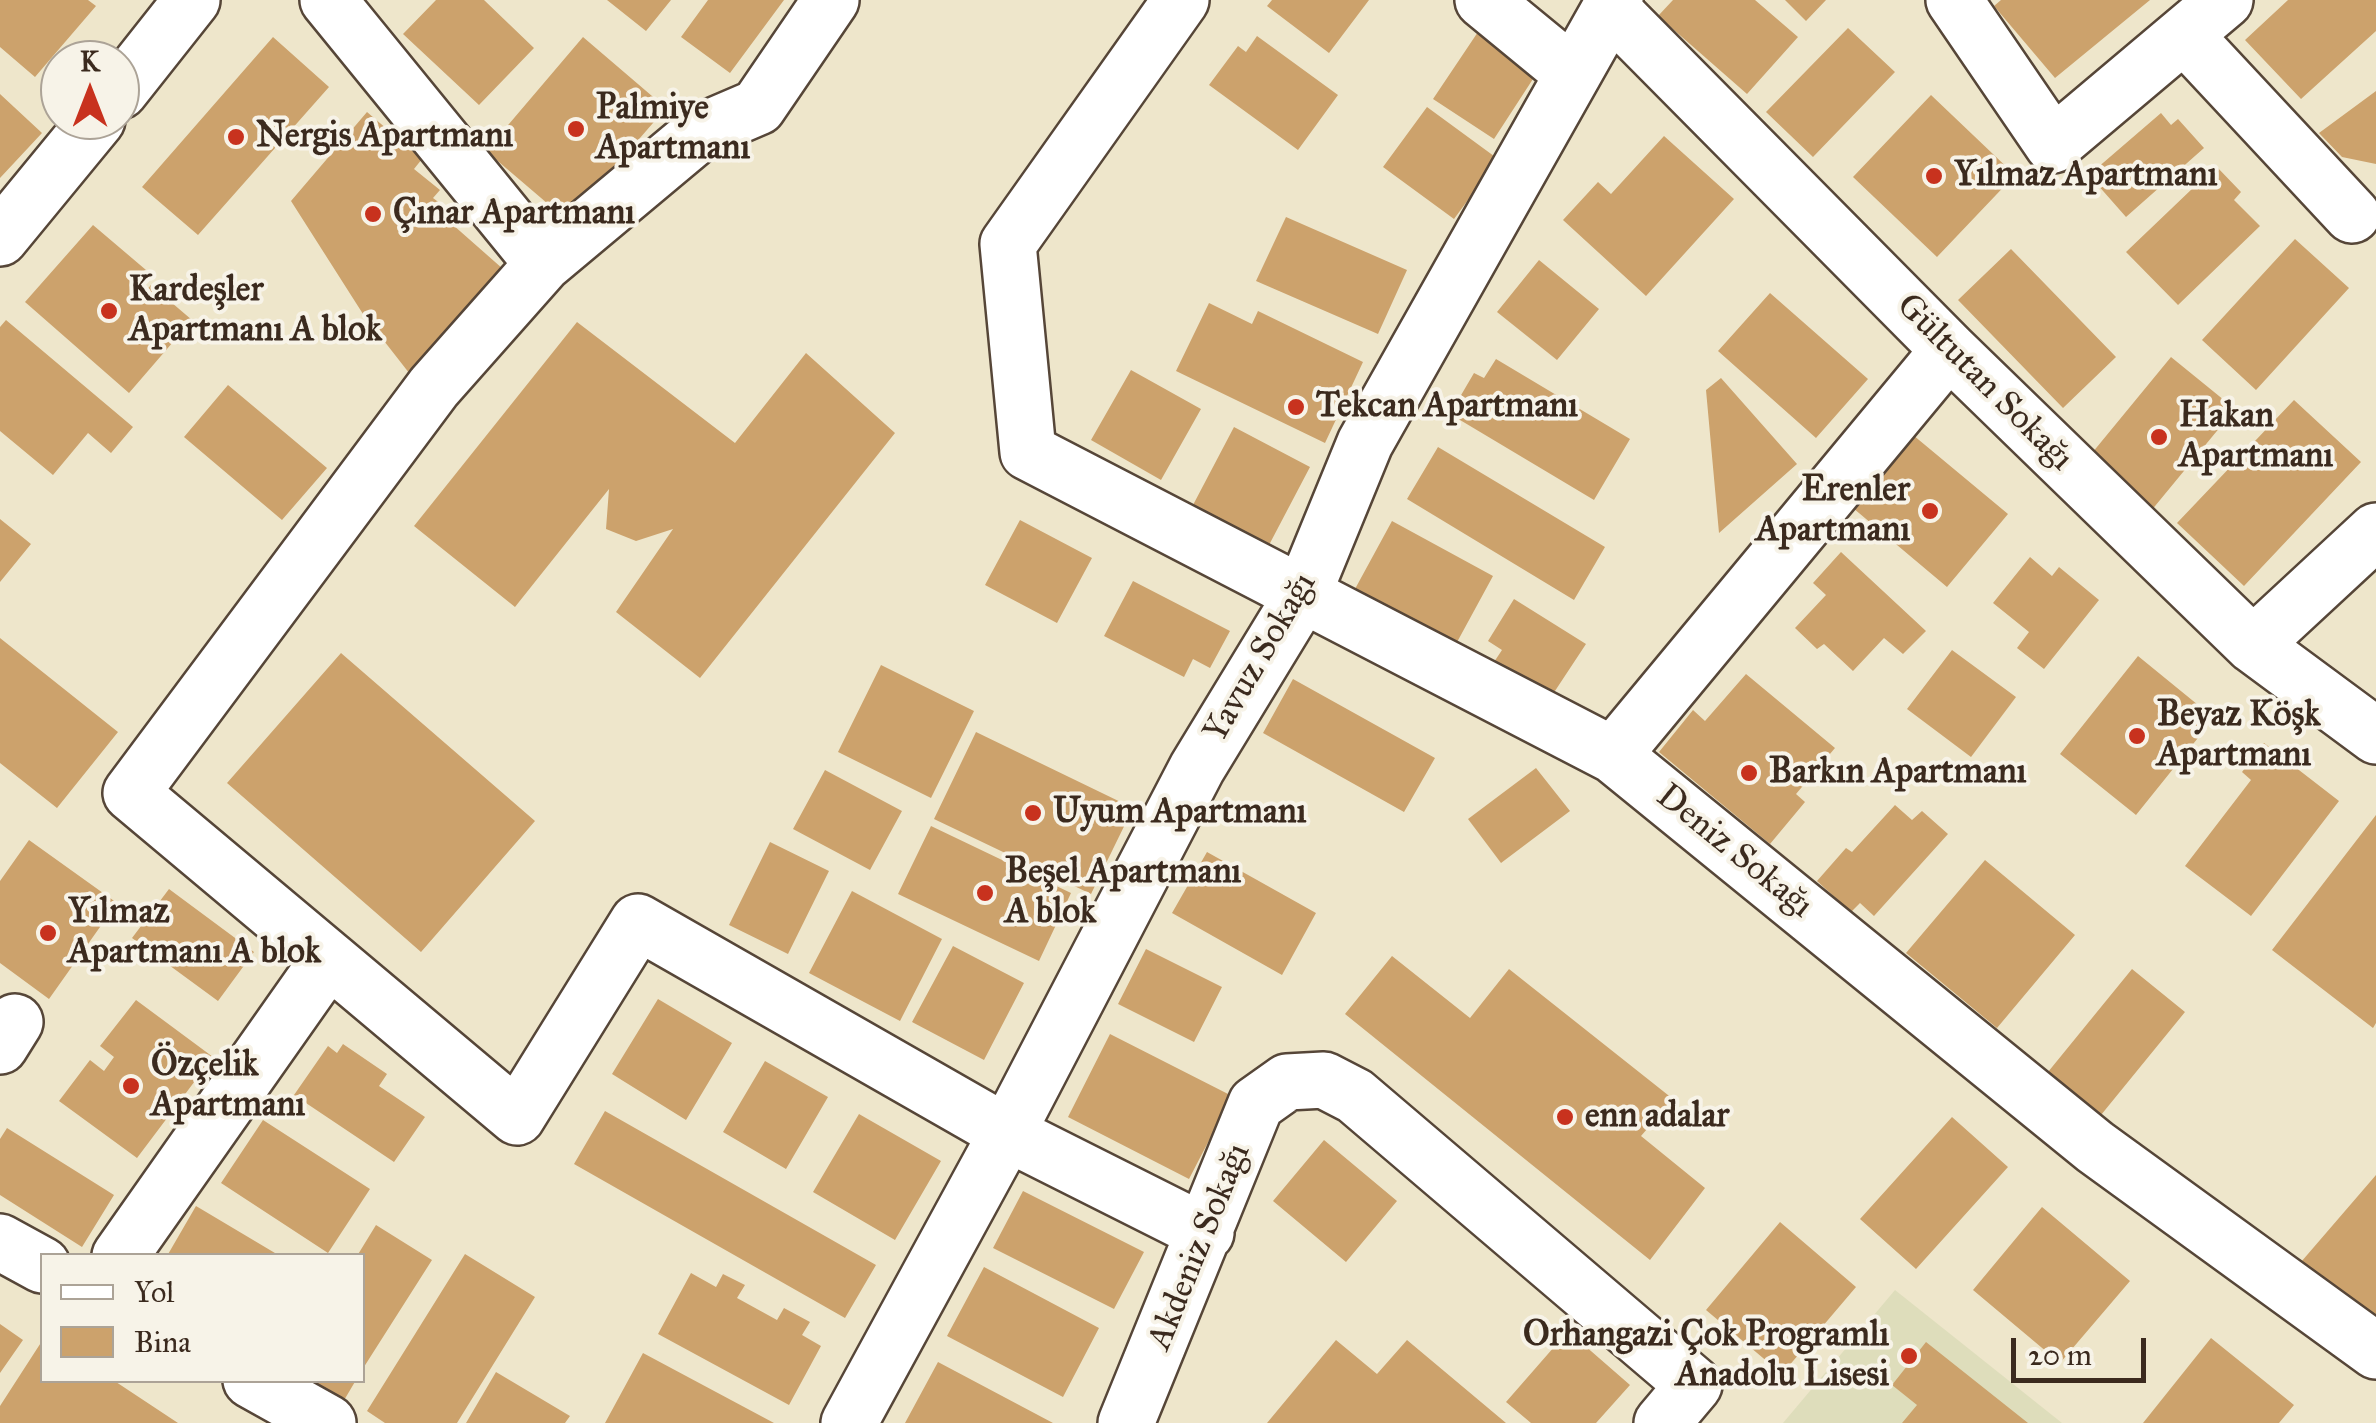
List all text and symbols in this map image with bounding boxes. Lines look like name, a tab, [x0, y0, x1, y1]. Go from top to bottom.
north arrow	[40, 40, 140, 140]
text: K	[80, 44, 100, 79]
place label: Palmiye Apartmanı	[596, 88, 750, 170]
place label: Nergis Apartmanı	[256, 116, 513, 158]
marker: Palmiye Apartmanı	[565, 118, 587, 140]
marker: Nergis Apartmanı	[225, 126, 247, 148]
place label: Yılmaz Apartmanı	[1954, 155, 2217, 197]
marker: Yılmaz Apartmanı	[1923, 165, 1945, 187]
place label: Çınar Apartmanı	[393, 193, 635, 235]
marker: Çınar Apartmanı	[362, 203, 384, 225]
place label: Kardeşler Apartmanı A blok	[129, 270, 382, 352]
street label: Gültutan Sokağı	[1887, 286, 2081, 480]
marker: Kardeşler Apartmanı A blok	[98, 300, 120, 322]
place label: Tekcan Apartmanı	[1316, 386, 1578, 428]
marker: Tekcan Apartmanı	[1285, 396, 1307, 418]
place label: Hakan Apartmanı	[2179, 396, 2333, 478]
marker: Hakan Apartmanı	[2148, 426, 2170, 448]
place label: Erenler Apartmanı	[1756, 470, 1910, 552]
marker: Erenler Apartmanı	[1919, 500, 1941, 522]
street label: Yavuz Sokağı	[1196, 566, 1326, 750]
place label: Beyaz Köşk Apartmanı	[2157, 695, 2321, 777]
marker: Beyaz Köşk Apartmanı	[2126, 725, 2148, 747]
place label: Barkın Apartmanı	[1769, 752, 2026, 794]
marker: Barkın Apartmanı	[1738, 762, 1760, 784]
street label: Deniz Sokağı	[1647, 776, 1821, 928]
place label: Uyum Apartmanı	[1053, 792, 1306, 834]
marker: Uyum Apartmanı	[1022, 802, 1044, 824]
place label: Beşel Apartmanı A blok	[1005, 852, 1241, 934]
marker: Beşel Apartmanı A blok	[974, 882, 996, 904]
place label: Yılmaz Apartmanı A blok	[68, 892, 321, 974]
marker: Yılmaz Apartmanı A blok	[37, 922, 59, 944]
place label: Özçelik Apartmanı	[151, 1045, 305, 1127]
marker: Özçelik Apartmanı	[120, 1075, 142, 1097]
place label: enn adalar	[1585, 1096, 1729, 1138]
marker: enn adalar	[1554, 1106, 1576, 1128]
street label: Akdeniz Sokağı	[1140, 1138, 1260, 1356]
legend	[40, 1253, 365, 1383]
text: Yol	[134, 1274, 174, 1310]
place label: Orhangazi Çok Programlı Anadolu Lisesi	[1523, 1315, 1889, 1397]
scale bar	[2016, 1318, 2151, 1380]
text: Bina	[134, 1324, 191, 1360]
text: 20 m	[2028, 1337, 2092, 1373]
marker: Orhangazi Çok Programlı Anadolu Lisesi	[1898, 1345, 1920, 1367]

